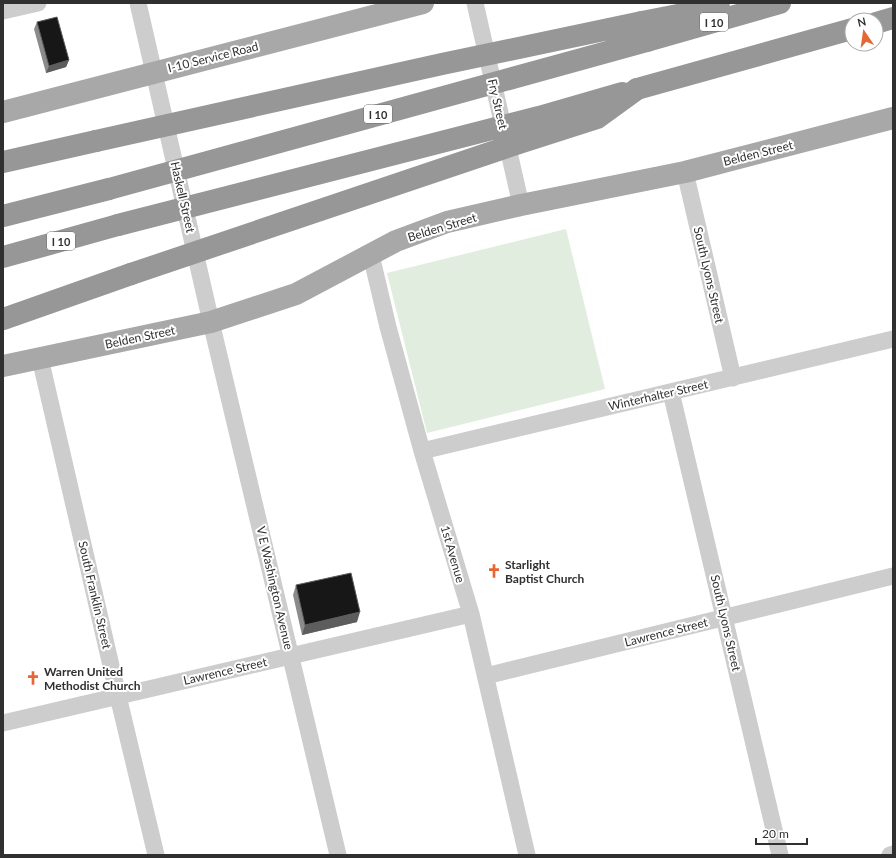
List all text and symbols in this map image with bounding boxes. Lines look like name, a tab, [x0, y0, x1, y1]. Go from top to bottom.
north arrow	[844, 12, 884, 52]
road number: I 10	[700, 13, 728, 31]
text: N	[856, 14, 867, 29]
street label: I-10 Service Road	[166, 39, 260, 75]
street label: Fry Street	[485, 77, 511, 131]
road number: I 10	[364, 105, 392, 123]
street label: Belden Street	[722, 137, 795, 169]
street label: Haskell Street	[168, 160, 199, 235]
street label: Belden Street	[406, 209, 479, 245]
street label: South Lyons Street	[691, 225, 728, 325]
road number: I 10	[47, 232, 75, 250]
street label: Belden Street	[104, 322, 177, 352]
street label: Winterhalter Street	[607, 376, 710, 414]
street label: 1st Avenue	[438, 524, 468, 584]
street label: V E Washington Avenue	[253, 525, 297, 651]
street label: South Franklin Street	[75, 540, 115, 651]
place label: Starlight Baptist Church	[505, 557, 585, 586]
church icon: Starlight Baptist Church	[486, 563, 502, 579]
street label: South Lyons Street	[708, 573, 745, 673]
street label: Lawrence Street	[623, 614, 710, 650]
street label: Lawrence Street	[182, 654, 269, 688]
place label: Warren United Methodist Church	[44, 664, 141, 693]
church icon: Warren United Methodist Church	[25, 670, 41, 686]
scale bar	[756, 820, 807, 846]
text: 20 m	[762, 826, 789, 841]

